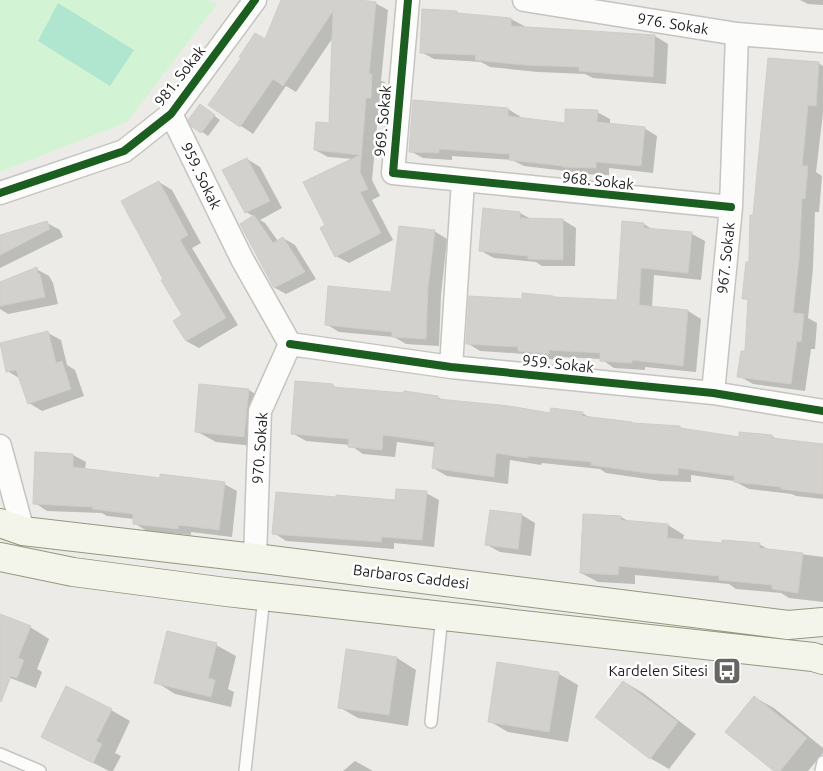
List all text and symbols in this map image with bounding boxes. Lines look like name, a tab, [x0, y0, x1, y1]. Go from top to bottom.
street label: 976. Sokak	[636, 9, 710, 38]
street label: 981. Sokak	[151, 42, 209, 109]
street label: 969. Sokak	[371, 84, 394, 158]
street label: 959. Sokak	[178, 140, 225, 212]
street label: 968. Sokak	[561, 168, 635, 193]
street label: 967. Sokak	[713, 221, 738, 295]
street label: 959. Sokak	[521, 351, 595, 376]
street label: 970. Sokak	[249, 411, 271, 484]
street label: Barbaros Caddesi	[352, 561, 470, 592]
bus stop icon: Kardelen Sitesi	[712, 656, 742, 686]
place label: Kardelen Sitesi	[608, 662, 708, 679]

